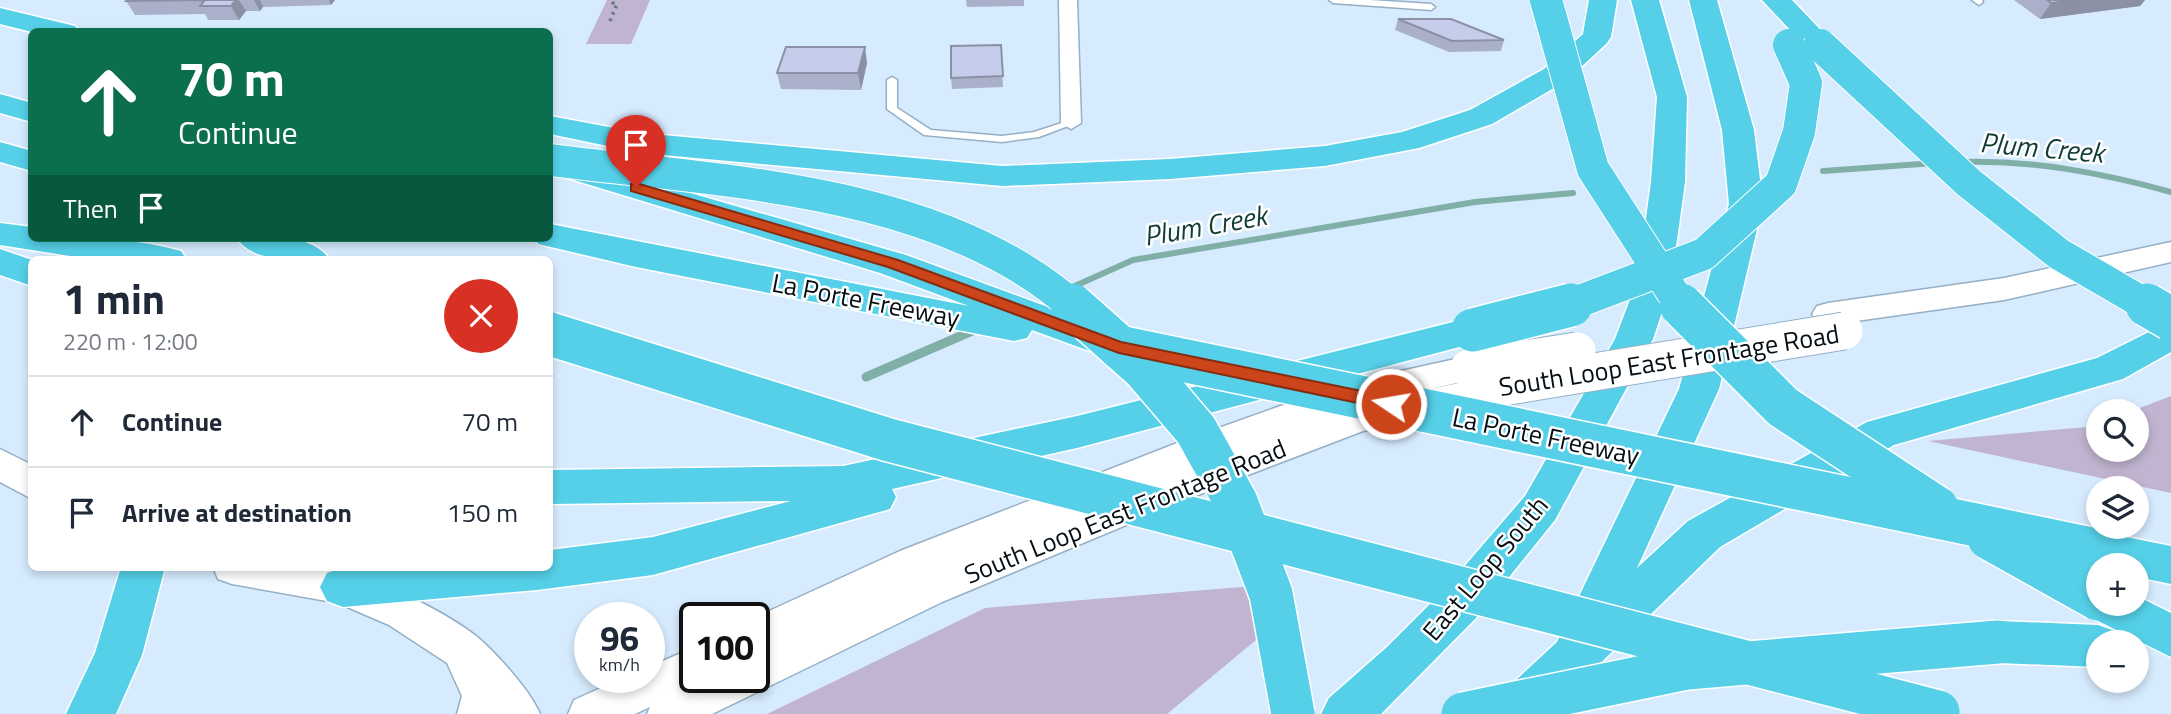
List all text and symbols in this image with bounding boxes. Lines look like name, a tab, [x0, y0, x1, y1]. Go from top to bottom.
text: 70 m	[178, 40, 285, 115]
icon: ahead	[63, 56, 154, 147]
text: Continue	[178, 108, 298, 156]
pin	[606, 115, 666, 187]
water label: Plum Creek	[1978, 120, 2109, 174]
icon: arrive	[617, 126, 655, 164]
text: Then	[63, 189, 118, 228]
icon: arrive	[132, 189, 170, 227]
water label: Plum Creek	[1140, 192, 1273, 257]
street label: La Porte Freeway	[769, 263, 963, 337]
text: 1 min	[63, 266, 165, 330]
button: close	[444, 279, 518, 353]
street label: South Loop East Frontage Road	[1496, 314, 1842, 406]
text: 220 m · 12:00	[63, 324, 198, 359]
position arrow	[1354, 367, 1428, 441]
street label: La Porte Freeway	[1449, 397, 1643, 475]
map controls	[2086, 399, 2149, 693]
button: search	[2086, 399, 2149, 462]
text: Continue	[122, 402, 222, 441]
text: 70 m	[461, 402, 518, 441]
icon: ahead	[63, 403, 101, 441]
street label: South Loop East Frontage Road	[958, 428, 1292, 594]
button: layers	[2086, 476, 2149, 539]
street label: East Loop South	[1413, 487, 1557, 649]
text: Arrive at destination	[122, 493, 352, 532]
text: 150 m	[447, 493, 518, 532]
icon: arrive	[63, 494, 101, 532]
button: +	[2086, 553, 2149, 616]
speed limit sign: 100	[679, 602, 770, 693]
text: 96	[600, 611, 639, 665]
button: −	[2086, 630, 2149, 693]
text: km/h	[599, 651, 640, 678]

